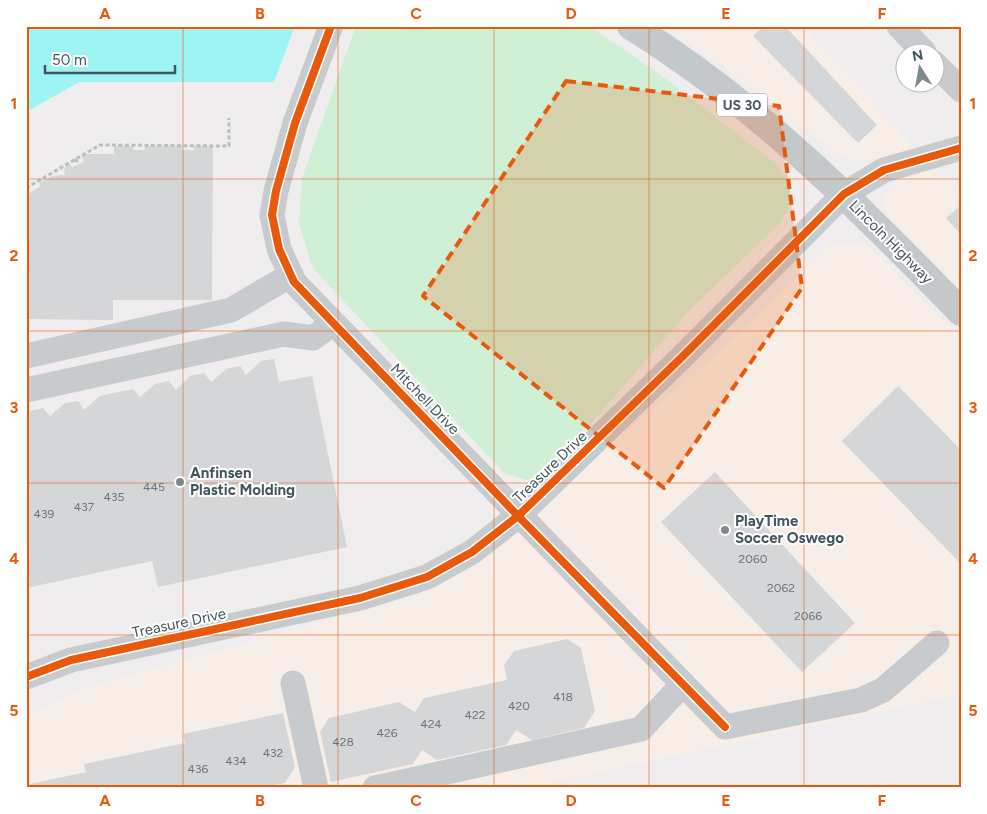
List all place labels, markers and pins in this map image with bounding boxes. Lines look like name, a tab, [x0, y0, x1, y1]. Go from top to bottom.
place label: Anfinsen Plastic Molding	[190, 464, 295, 499]
marker: Anfinsen Plastic Molding	[174, 476, 186, 488]
place label: PlayTime Soccer Oswego	[735, 512, 844, 547]
marker: PlayTime Soccer Oswego	[719, 524, 731, 536]

